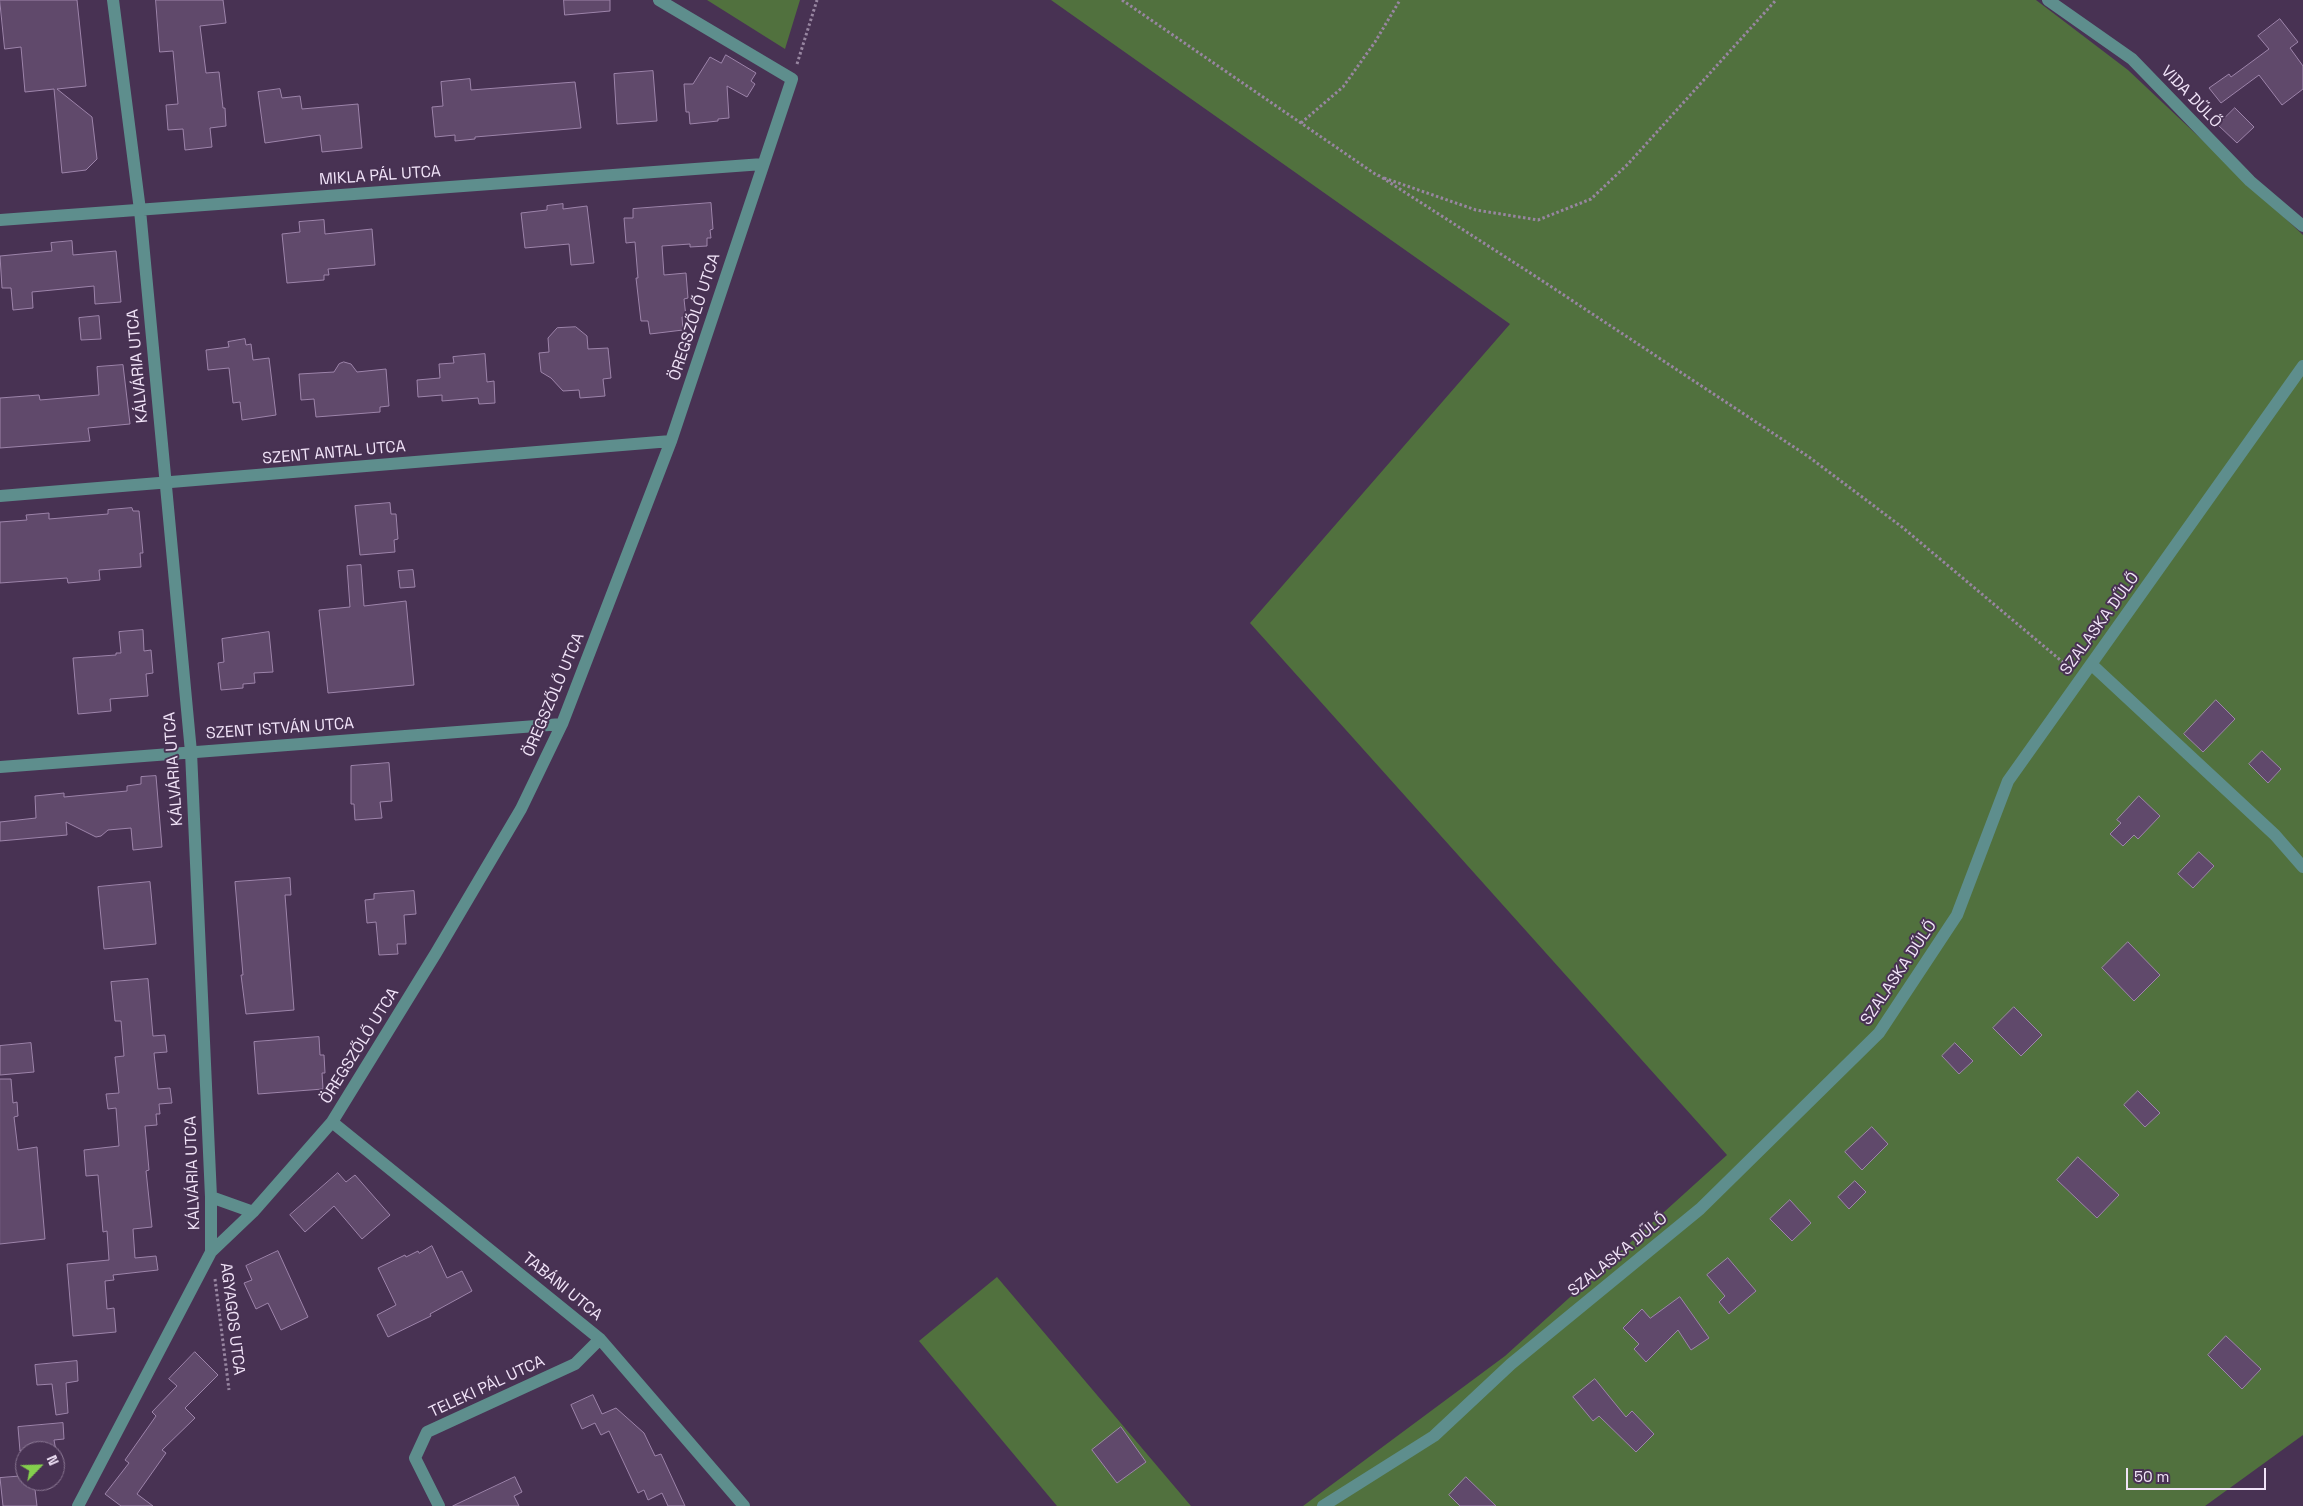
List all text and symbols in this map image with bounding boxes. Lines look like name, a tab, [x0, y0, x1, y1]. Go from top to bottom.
street label: VIDA DŰLŐ	[2157, 62, 2225, 132]
street label: MIKLA PÁL UTCA	[319, 162, 441, 190]
street label: ÖREGSZŐLŐ UTCA	[665, 251, 725, 383]
street label: KÁLVÁRIA UTCA	[123, 308, 153, 424]
street label: SZENT ANTAL UTCA	[262, 437, 406, 469]
street label: SZALASKA DŰLŐ	[2056, 569, 2144, 679]
street label: ÖREGSZŐLŐ UTCA	[519, 630, 589, 760]
street label: KÁLVÁRIA UTCA	[160, 711, 188, 827]
street label: SZENT ISTVÁN UTCA	[205, 714, 355, 744]
street label: SZALASKA DŰLŐ	[1857, 917, 1941, 1029]
street label: ÖREGSZŐLŐ UTCA	[317, 985, 403, 1107]
street label: KÁLVÁRIA UTCA	[181, 1115, 205, 1231]
street label: SZALASKA DŰLŐ	[1565, 1209, 1671, 1301]
street label: TABÁNI UTCA	[518, 1249, 606, 1325]
street label: AGYAGOS UTCA	[216, 1262, 248, 1376]
street label: TELEKI PÁL UTCA	[426, 1352, 548, 1422]
north arrow	[15, 1441, 65, 1491]
text: N	[43, 1452, 63, 1468]
scale bar	[2128, 1458, 2268, 1490]
text: 50 m	[2134, 1467, 2169, 1486]

